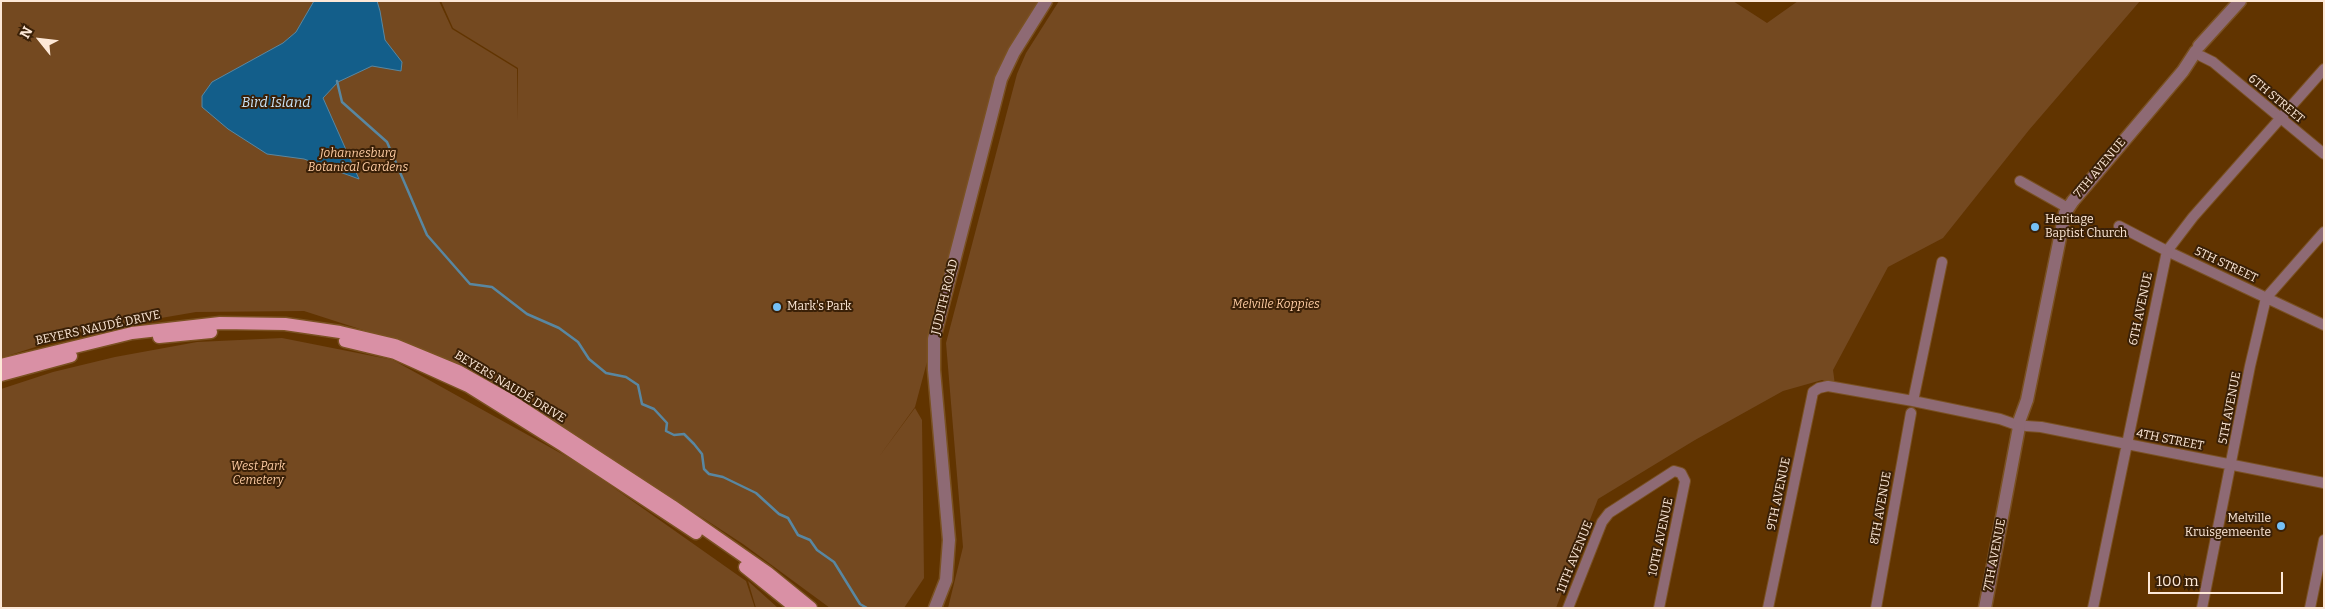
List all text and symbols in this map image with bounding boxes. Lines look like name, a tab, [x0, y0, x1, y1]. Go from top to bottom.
north arrow	[15, 15, 65, 65]
text: N	[16, 24, 36, 41]
street label: 6TH STREET	[2245, 71, 2307, 127]
water label: Bird Island	[242, 95, 310, 111]
street label: 7TH AVENUE	[2071, 135, 2129, 201]
park label: Johannesburg Botanical Gardens	[308, 147, 408, 175]
place label: Heritage Baptist Church	[2045, 213, 2127, 241]
marker: Heritage Baptist Church	[2029, 221, 2041, 233]
street label: 5TH STREET	[2192, 244, 2260, 286]
street label: JUDITH ROAD	[929, 258, 961, 336]
street label: 6TH AVENUE	[2126, 271, 2156, 347]
park label: Melville Koppies	[1232, 298, 1320, 312]
place label: Mark's Park	[787, 300, 852, 314]
marker: Mark's Park	[771, 301, 783, 313]
street label: BEYERS NAUDÉ DRIVE	[34, 308, 162, 348]
street label: BEYERS NAUDÉ DRIVE	[452, 348, 568, 426]
street label: 5TH AVENUE	[2216, 370, 2244, 446]
street label: 4TH STREET	[2135, 426, 2205, 454]
street label: 9TH AVENUE	[1764, 456, 1794, 532]
park label: West Park Cemetery	[231, 460, 285, 488]
street label: 8TH AVENUE	[1867, 470, 1895, 546]
street label: 10TH AVENUE	[1646, 496, 1676, 578]
place label: Melville Kruisgemeente	[2185, 512, 2271, 540]
street label: 7TH AVENUE	[1981, 518, 2009, 592]
street label: 11TH AVENUE	[1554, 519, 1596, 595]
marker: Melville Kruisgemeente	[2275, 520, 2287, 532]
scale bar	[2150, 562, 2285, 594]
text: 100 m	[2156, 572, 2199, 590]

